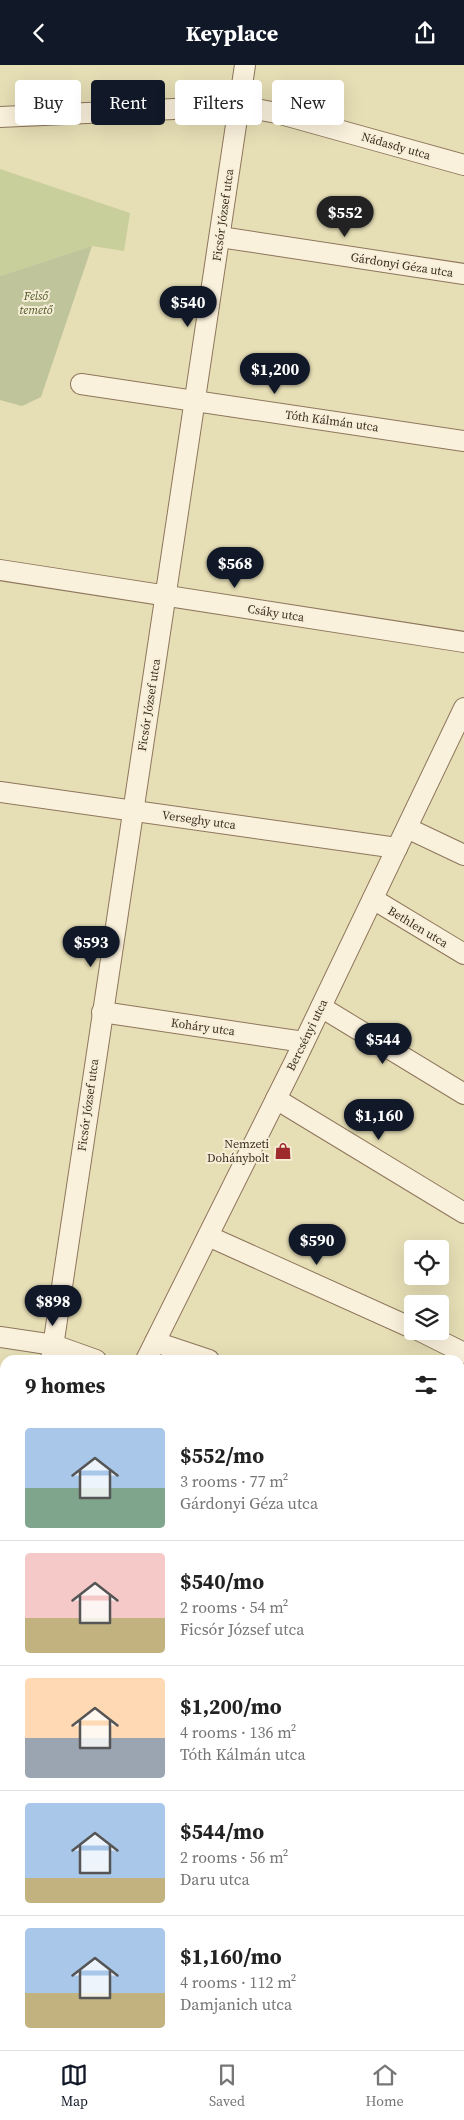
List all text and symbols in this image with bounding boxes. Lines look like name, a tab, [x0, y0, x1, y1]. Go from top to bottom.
text: Keyplace	[186, 18, 278, 48]
icon: back	[25, 19, 53, 47]
icon: share	[411, 19, 439, 47]
chip: Buy	[15, 80, 81, 125]
chip: Rent	[91, 80, 165, 125]
chip: Filters	[175, 80, 262, 125]
chip: New	[272, 80, 344, 125]
street label: Nádasdy utca	[360, 128, 433, 164]
street label: Ficsór József utca	[209, 167, 238, 262]
pin: $552	[315, 195, 375, 238]
text: $552	[328, 201, 362, 223]
street label: Gárdonyi Géza utca	[350, 249, 455, 281]
pin: $540	[158, 285, 218, 328]
park label: Felső temető	[19, 288, 54, 318]
text: $540	[171, 291, 205, 313]
pin: $1,200	[234, 353, 316, 395]
text: $1,200	[251, 358, 299, 380]
street label: Tóth Kálmán utca	[284, 407, 381, 436]
pin: $568	[205, 547, 265, 589]
text: $568	[218, 552, 252, 574]
street label: Csáky utca	[246, 601, 306, 626]
street label: Ficsór József utca	[134, 657, 164, 752]
street label: Verseghy utca	[161, 807, 238, 833]
street label: Bethlen utca	[385, 903, 452, 952]
pin: $593	[61, 925, 121, 968]
text: $593	[74, 931, 108, 953]
street label: Bercsényi utca	[283, 996, 332, 1074]
street label: Koháry utca	[170, 1015, 237, 1040]
pin: $544	[353, 1023, 413, 1065]
text: $544	[366, 1028, 400, 1050]
street label: Ficsór József utca	[74, 1057, 103, 1152]
pin: $1,160	[338, 1099, 420, 1141]
text: $1,160	[355, 1104, 403, 1126]
place label: Nemzeti Dohánybolt	[207, 1136, 269, 1166]
shop icon: Nemzeti Dohánybolt	[273, 1141, 293, 1161]
pin: $590	[287, 1223, 347, 1266]
text: $590	[300, 1229, 334, 1251]
map controls	[404, 1240, 449, 1340]
button: locate	[404, 1240, 449, 1285]
pin: $898	[23, 1285, 83, 1327]
text: $898	[36, 1290, 70, 1312]
button: layers	[404, 1295, 449, 1340]
text: 9 homes	[25, 1371, 105, 1400]
icon: filters	[412, 1371, 440, 1399]
text: $552/mo	[180, 1441, 264, 1470]
icon: home	[65, 1448, 125, 1508]
text: 3 rooms · 77 m²	[180, 1470, 288, 1492]
text: Gárdonyi Géza utca	[180, 1492, 318, 1514]
text: $540/mo	[180, 1567, 264, 1596]
icon: home	[65, 1573, 125, 1633]
text: 2 rooms · 54 m²	[180, 1596, 288, 1618]
text: Ficsór József utca	[180, 1618, 304, 1640]
text: $1,200/mo	[180, 1692, 282, 1721]
icon: home	[65, 1698, 125, 1758]
text: 4 rooms · 136 m²	[180, 1721, 296, 1743]
text: Tóth Kálmán utca	[180, 1743, 306, 1765]
text: $544/mo	[180, 1817, 264, 1846]
icon: home	[65, 1823, 125, 1883]
text: 2 rooms · 56 m²	[180, 1846, 288, 1868]
text: Daru utca	[180, 1868, 250, 1890]
text: $1,160/mo	[180, 1942, 282, 1971]
icon: home	[65, 1948, 125, 2008]
text: 4 rooms · 112 m²	[180, 1971, 296, 1993]
text: Damjanich utca	[180, 1993, 292, 2015]
tab: Map	[60, 2061, 88, 2111]
tab: Saved	[209, 2061, 245, 2111]
tab: Home	[365, 2061, 404, 2111]

